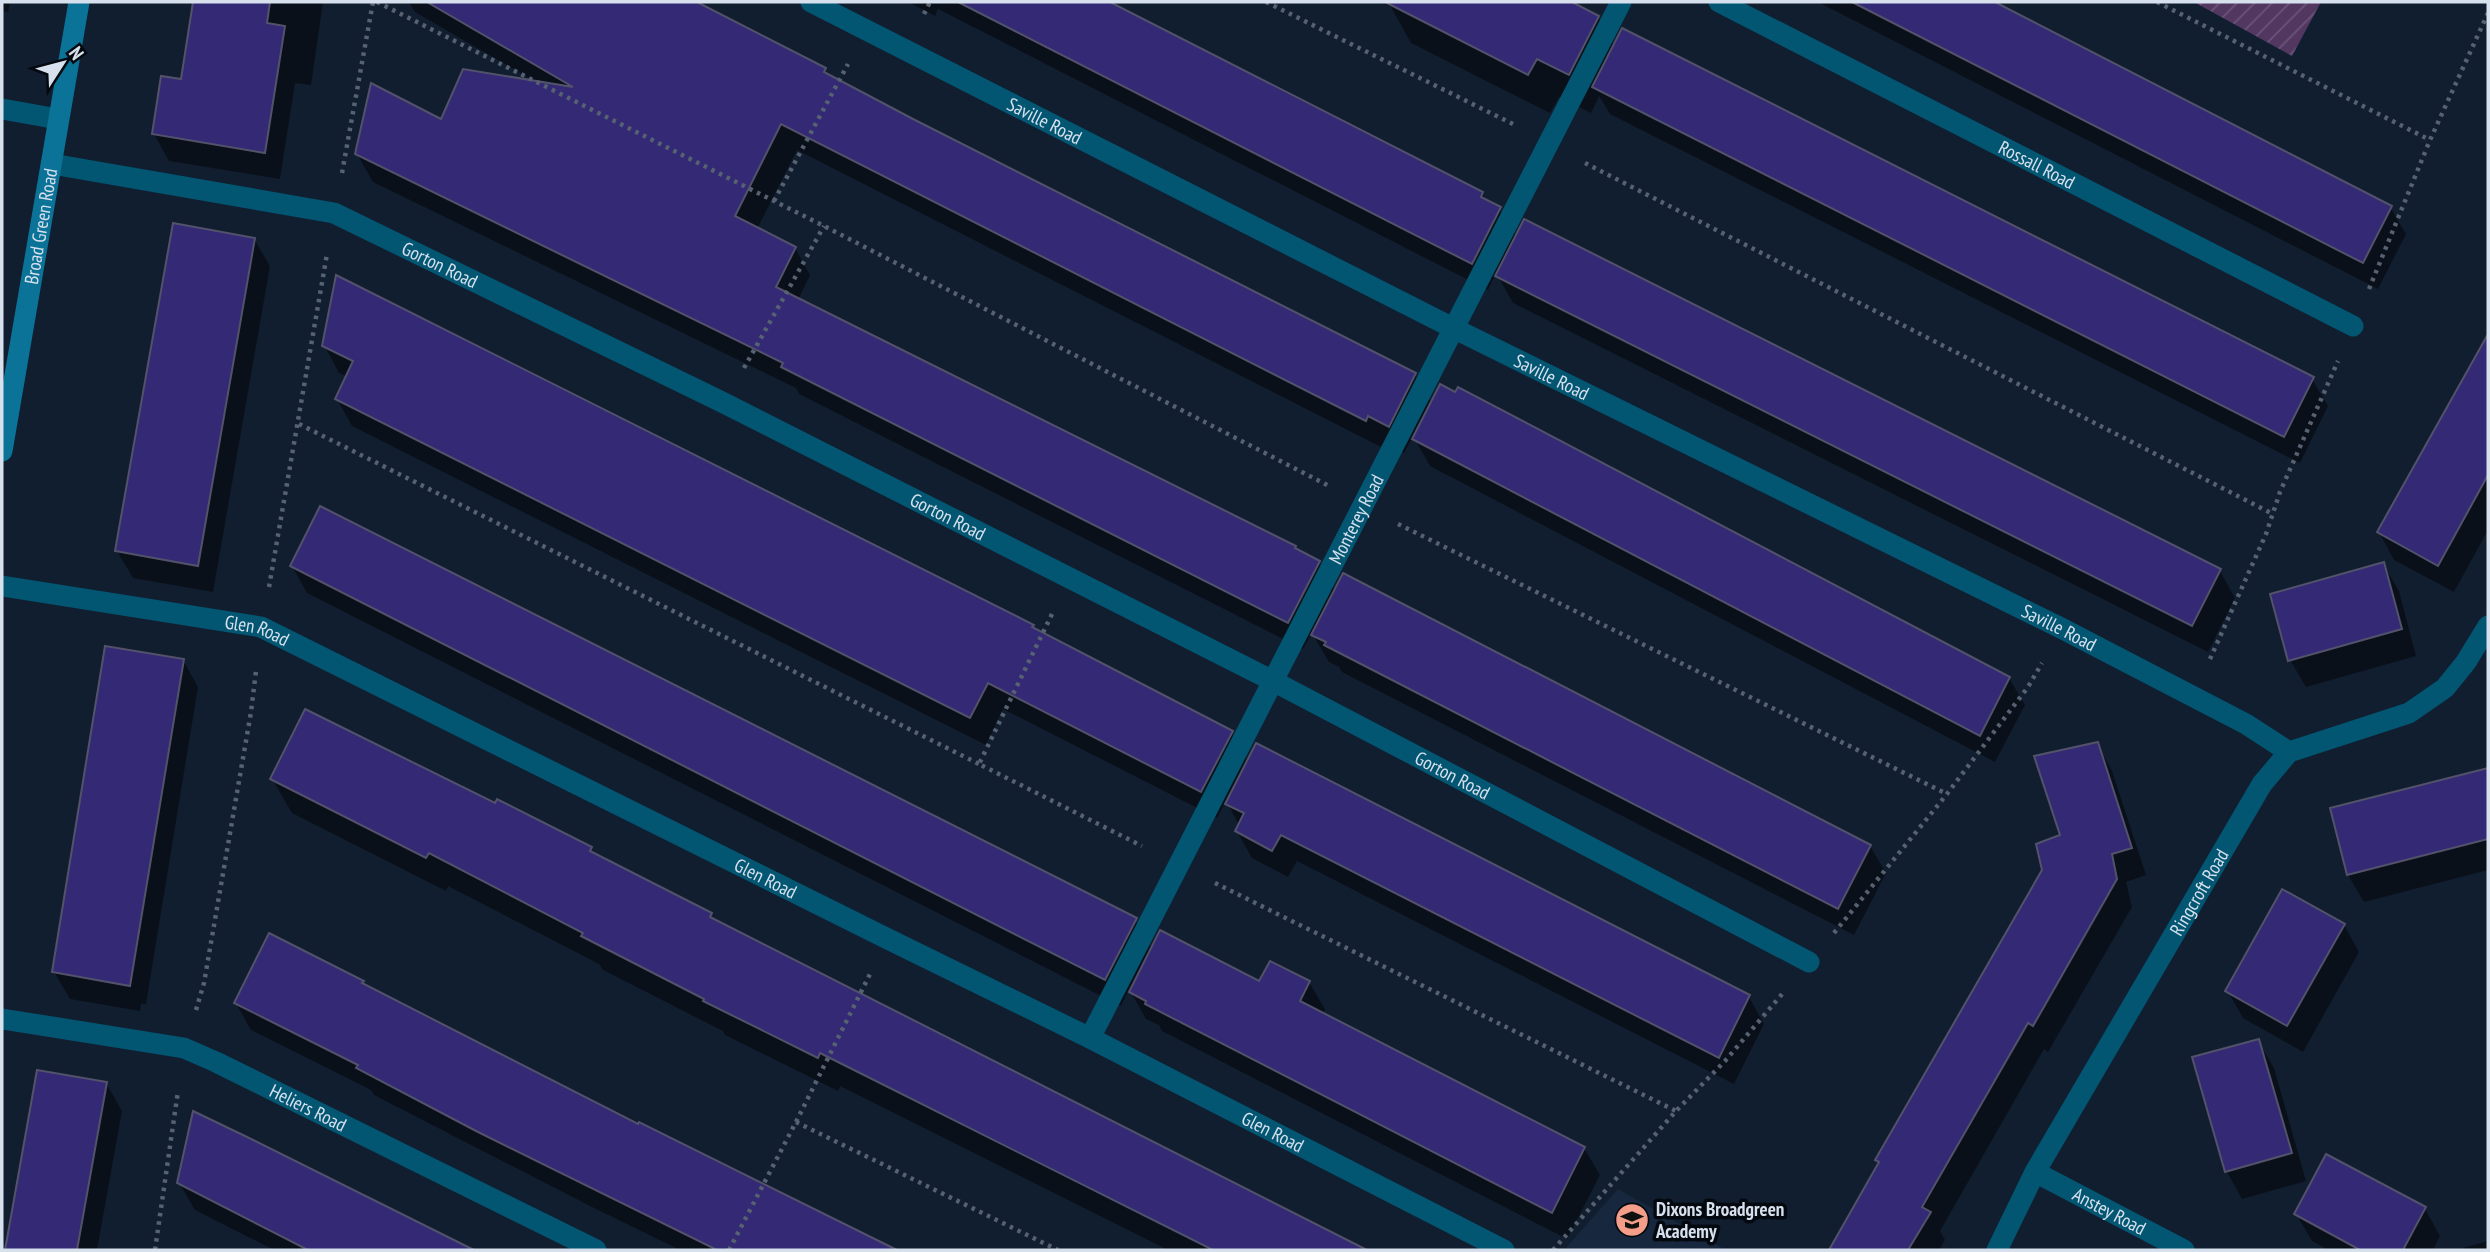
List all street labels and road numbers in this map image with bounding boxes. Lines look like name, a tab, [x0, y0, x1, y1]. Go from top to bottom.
street label: Saville Road	[1003, 92, 1086, 150]
street label: Rossall Road	[1995, 135, 2079, 194]
street label: Broad Green Road	[19, 166, 62, 286]
street label: Gorton Road	[398, 236, 482, 293]
street label: Saville Road	[1510, 348, 1593, 405]
street label: Monterey Road	[1323, 470, 1389, 568]
street label: Gorton Road	[906, 487, 990, 545]
street label: Saville Road	[2018, 599, 2100, 656]
street label: Glen Road	[223, 609, 293, 651]
street label: Gorton Road	[1411, 746, 1494, 805]
street label: Ringcroft Road	[2164, 845, 2233, 940]
street label: Glen Road	[731, 853, 801, 904]
street label: Heliers Road	[266, 1079, 350, 1137]
street label: Glen Road	[1238, 1106, 1308, 1157]
street label: Anstey Road	[2069, 1182, 2150, 1240]

